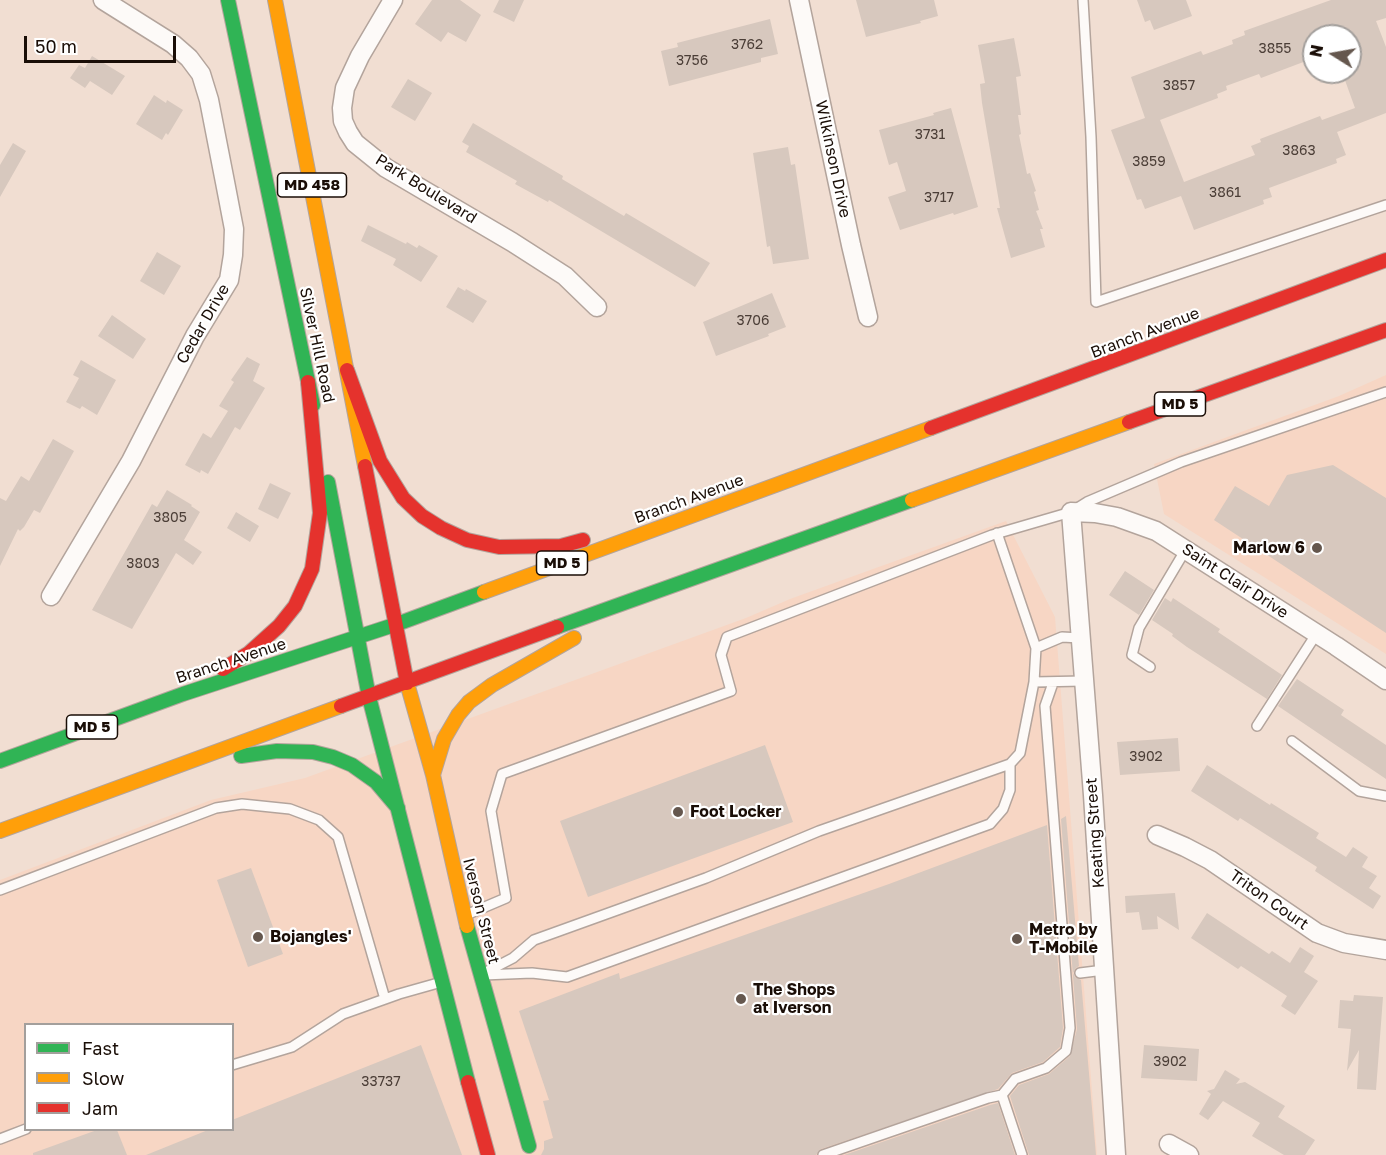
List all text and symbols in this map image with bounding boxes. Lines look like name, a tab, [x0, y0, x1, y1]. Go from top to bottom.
scale bar	[27, 24, 178, 62]
north arrow	[1302, 24, 1362, 84]
text: 50 m	[35, 35, 77, 57]
house number: 3762	[731, 37, 763, 53]
house number: 3855	[1259, 41, 1291, 57]
text: N	[1305, 43, 1327, 59]
house number: 3756	[676, 53, 708, 69]
house number: 3857	[1163, 78, 1195, 94]
street label: Wilkinson Drive	[811, 99, 855, 219]
house number: 3731	[915, 127, 945, 143]
house number: 3863	[1282, 143, 1316, 159]
street label: Park Boulevard	[372, 150, 480, 228]
house number: 3859	[1132, 154, 1166, 170]
road number: MD 458	[278, 173, 346, 197]
house number: 3861	[1209, 185, 1241, 201]
house number: 3717	[924, 190, 954, 206]
street label: Cedar Drive	[172, 281, 234, 367]
street label: Silver Hill Road	[295, 286, 339, 404]
street label: Branch Avenue	[1088, 303, 1202, 363]
house number: 3706	[737, 313, 769, 329]
road number: MD 5	[1154, 392, 1206, 416]
street label: Branch Avenue	[632, 470, 746, 528]
house number: 3805	[153, 510, 187, 526]
place label: Marlow 6	[1233, 538, 1305, 558]
street label: Saint Clair Drive	[1178, 539, 1292, 623]
marker: Marlow 6	[1310, 541, 1324, 555]
road number: MD 5	[536, 551, 588, 575]
house number: 3803	[126, 556, 160, 572]
street label: Branch Avenue	[173, 634, 289, 688]
road number: MD 5	[66, 715, 118, 739]
house number: 3902	[1129, 749, 1163, 765]
street label: Keating Street	[1082, 777, 1108, 889]
place label: Foot Locker	[690, 802, 781, 822]
marker: Foot Locker	[671, 805, 685, 819]
street label: Iverson Street	[459, 856, 503, 966]
street label: Triton Court	[1226, 866, 1312, 934]
place label: Metro by T-Mobile	[1029, 920, 1098, 958]
place label: Bojangles'	[270, 927, 352, 947]
marker: Bojangles'	[251, 930, 265, 944]
marker: Metro by T-Mobile	[1010, 932, 1024, 946]
place label: The Shops at Iverson	[753, 980, 835, 1018]
marker: The Shops at Iverson	[734, 992, 748, 1006]
legend	[24, 1023, 234, 1131]
text: Fast	[82, 1037, 119, 1059]
house number: 3902	[1153, 1054, 1187, 1070]
text: Slow	[82, 1067, 124, 1089]
house number: 33737	[361, 1074, 401, 1090]
text: Jam	[82, 1097, 118, 1119]

